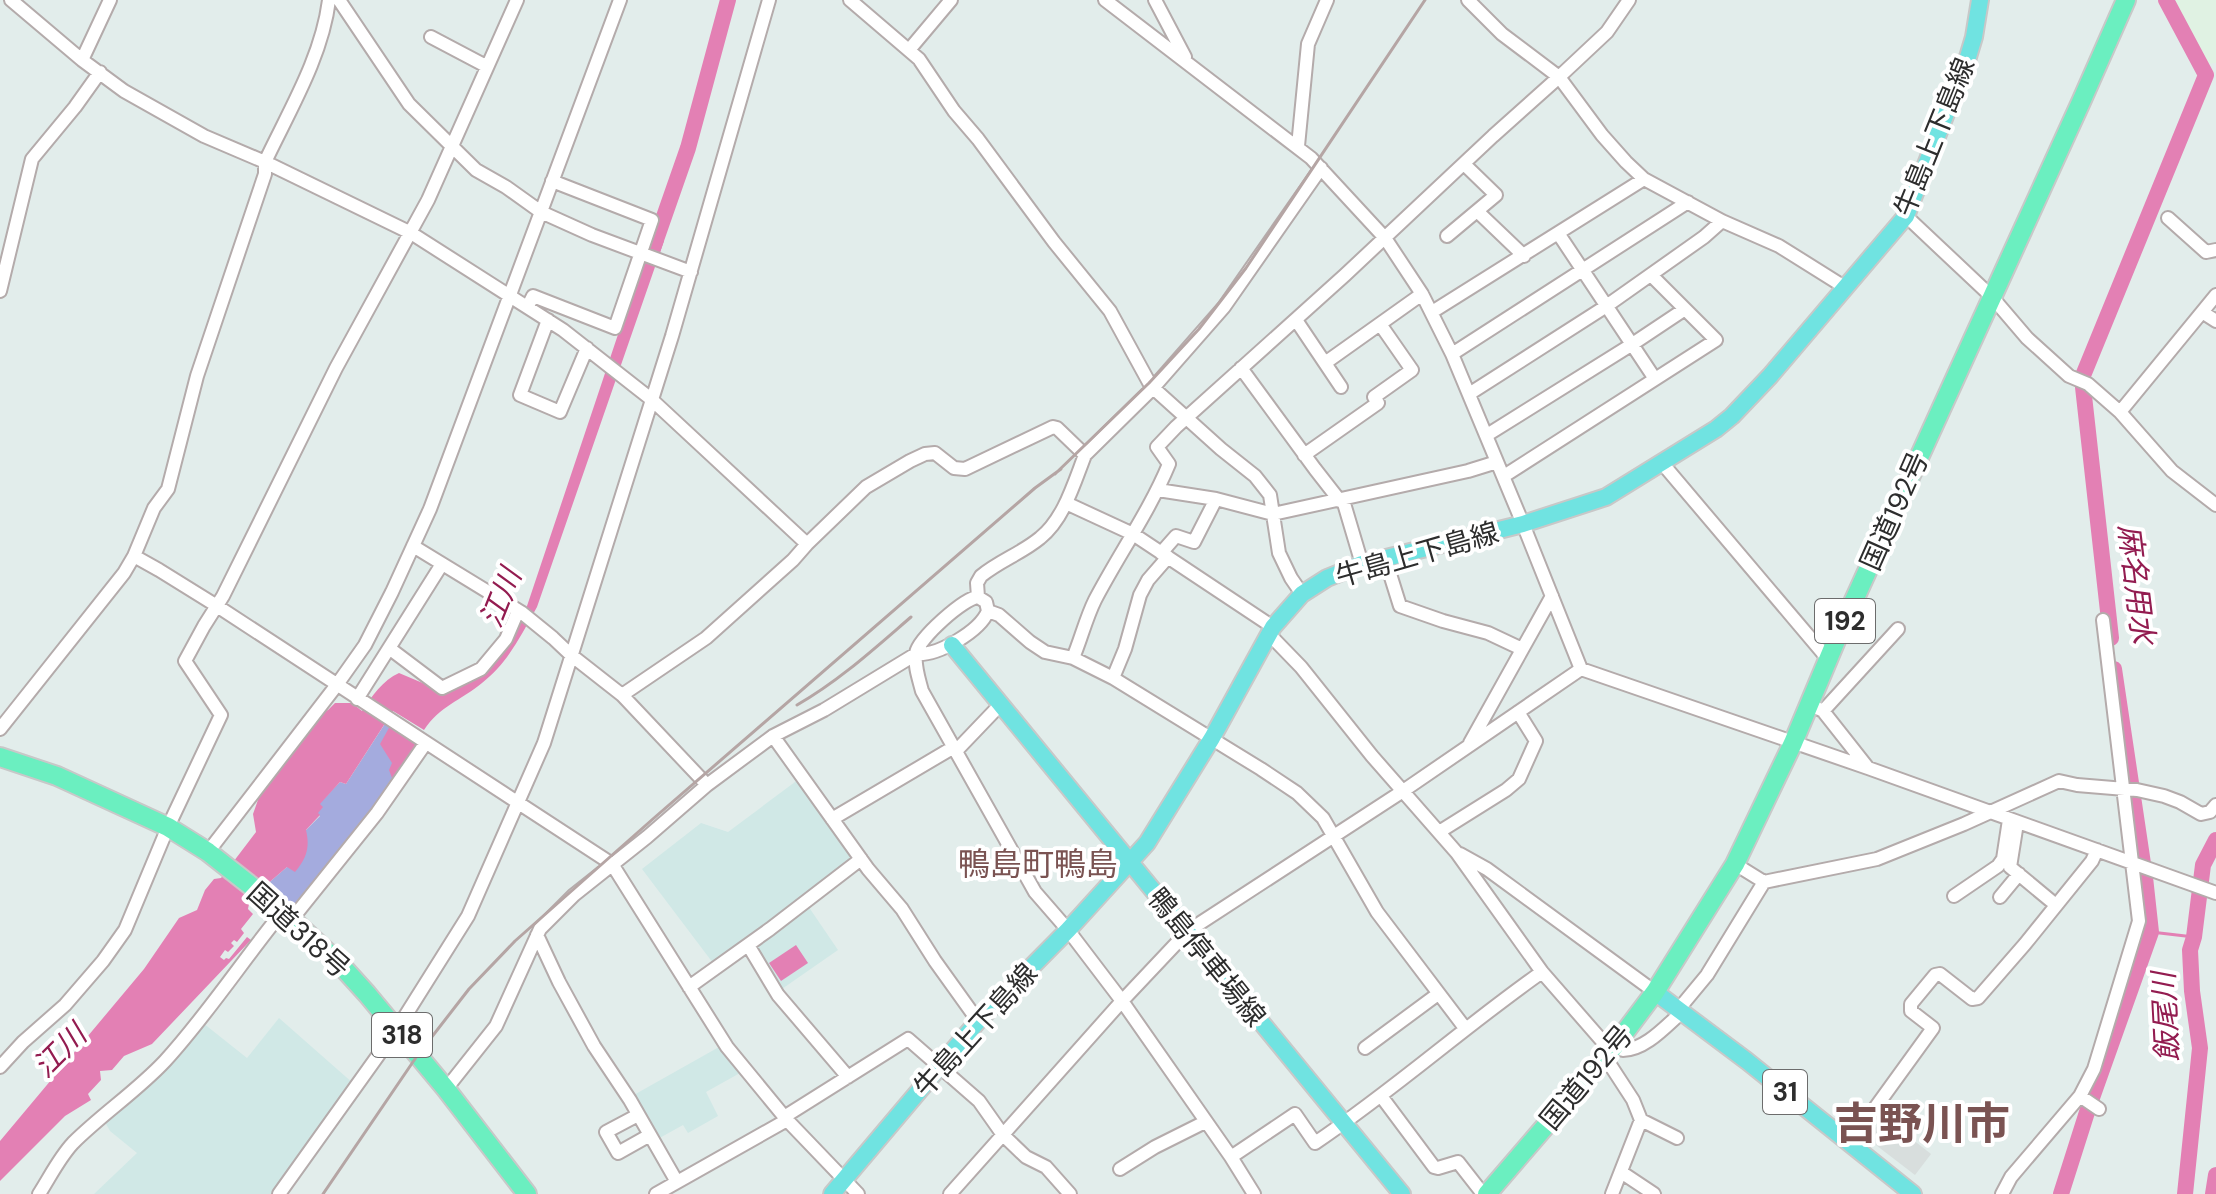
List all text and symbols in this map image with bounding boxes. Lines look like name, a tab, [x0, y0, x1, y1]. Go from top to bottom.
street label: 牛島上下島線	[1886, 52, 1983, 222]
street label: 国道192号	[1852, 446, 1937, 576]
street label: 牛島上下島線	[1331, 514, 1503, 595]
water label: 麻名用水	[2110, 522, 2164, 649]
water label: 江川	[471, 560, 531, 633]
road number: 192	[1815, 599, 1875, 643]
district label: 鴨島町鴨島	[958, 843, 1118, 885]
street label: 国道318号	[240, 875, 358, 986]
street label: 鴨島停車場線	[1139, 880, 1274, 1034]
street label: 牛島上下島線	[905, 956, 1045, 1105]
water label: 飯尾川	[2144, 968, 2187, 1063]
road number: 318	[372, 1013, 432, 1057]
water label: 江川	[25, 1014, 97, 1086]
street label: 国道192号	[1532, 1017, 1641, 1137]
road number: 31	[1763, 1070, 1807, 1114]
district label: 吉野川市	[1834, 1095, 2010, 1153]

